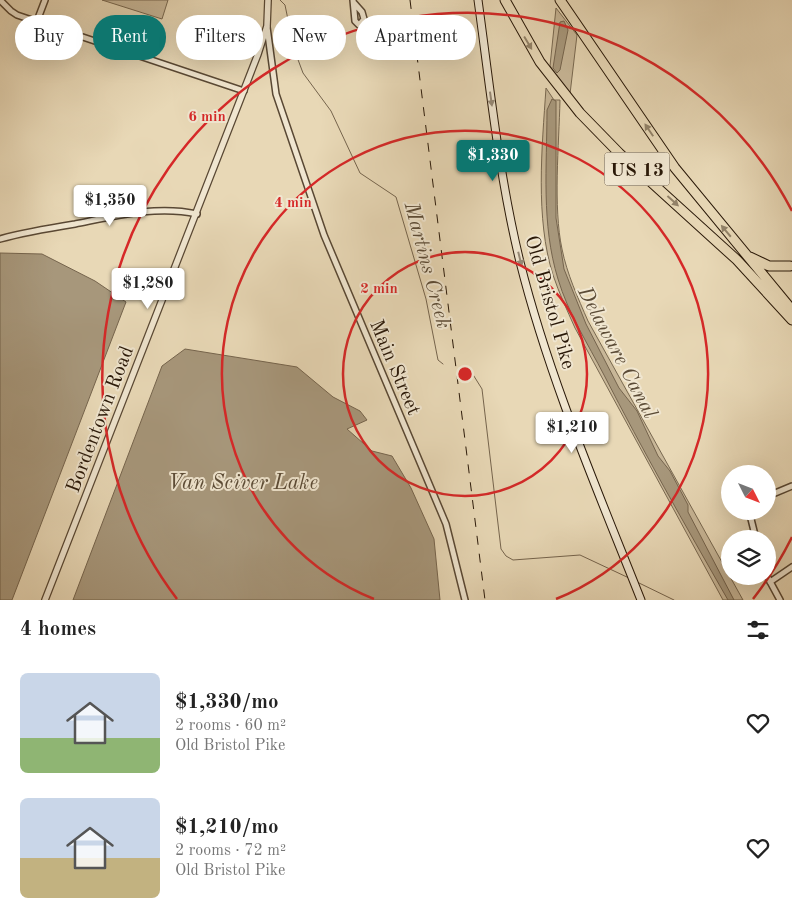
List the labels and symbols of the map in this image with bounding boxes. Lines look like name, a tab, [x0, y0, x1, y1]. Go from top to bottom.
one-way arrow	[524, 36, 533, 50]
one-way arrow	[488, 92, 496, 108]
text: 6 min	[188, 110, 226, 125]
one-way arrow	[644, 124, 654, 137]
pin: $1,330	[452, 140, 534, 182]
road number: US 13	[604, 152, 670, 185]
pin: $1,350	[69, 184, 151, 227]
one-way arrow	[666, 195, 678, 207]
text: 4 min	[274, 196, 312, 211]
water label: Martins Creek	[399, 199, 454, 331]
one-way arrow	[720, 226, 732, 238]
street label: Old Bristol Pike	[520, 233, 578, 372]
one-way arrow	[516, 252, 524, 267]
pin: $1,280	[107, 268, 189, 310]
text: 2 min	[360, 282, 398, 297]
water label: Delaware Canal	[573, 282, 660, 422]
street label: Main Street	[365, 317, 423, 418]
street label: Bordentown Road	[64, 344, 138, 496]
centre of rings	[456, 365, 474, 383]
pin: $1,210	[531, 412, 613, 454]
north arrow	[721, 465, 776, 520]
water label: Van Sciver Lake	[168, 473, 318, 494]

